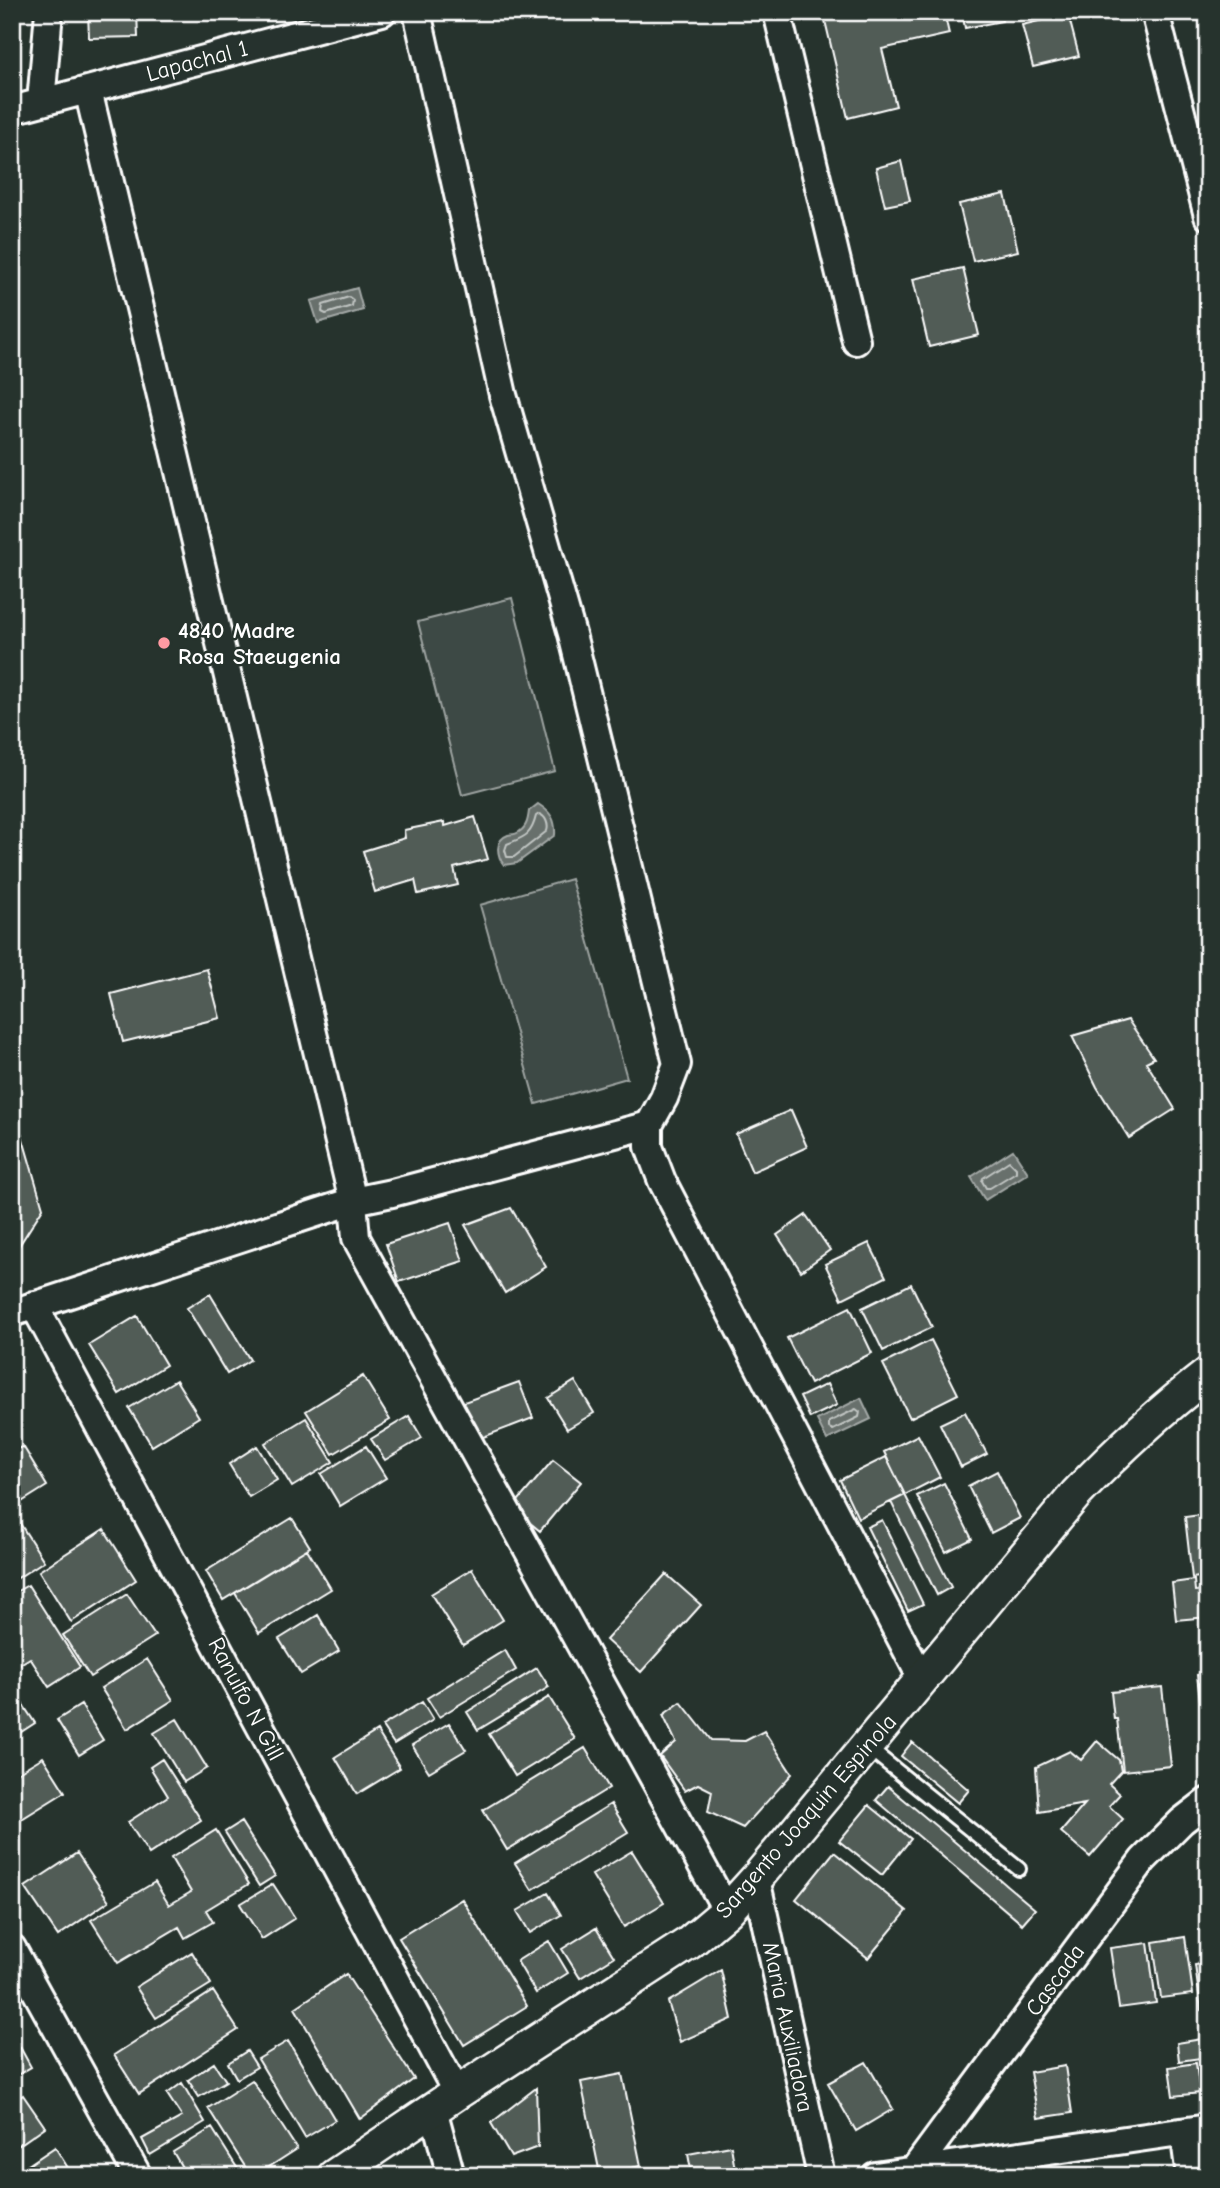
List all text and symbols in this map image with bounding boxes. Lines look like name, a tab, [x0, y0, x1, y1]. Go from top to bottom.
street label: Lapachal 1	[143, 34, 251, 88]
place label: 4840 Madre Rosa Staeugenia	[178, 617, 341, 670]
marker: 4840 Madre Rosa Staeugenia	[156, 635, 172, 651]
street label: Ranulfo N Gill	[202, 1633, 290, 1765]
street label: Sargento Joaquin Espinola	[710, 1708, 902, 1924]
street label: Maria Auxiliadora	[757, 1939, 819, 2115]
street label: Cascada	[1020, 1939, 1090, 2021]

